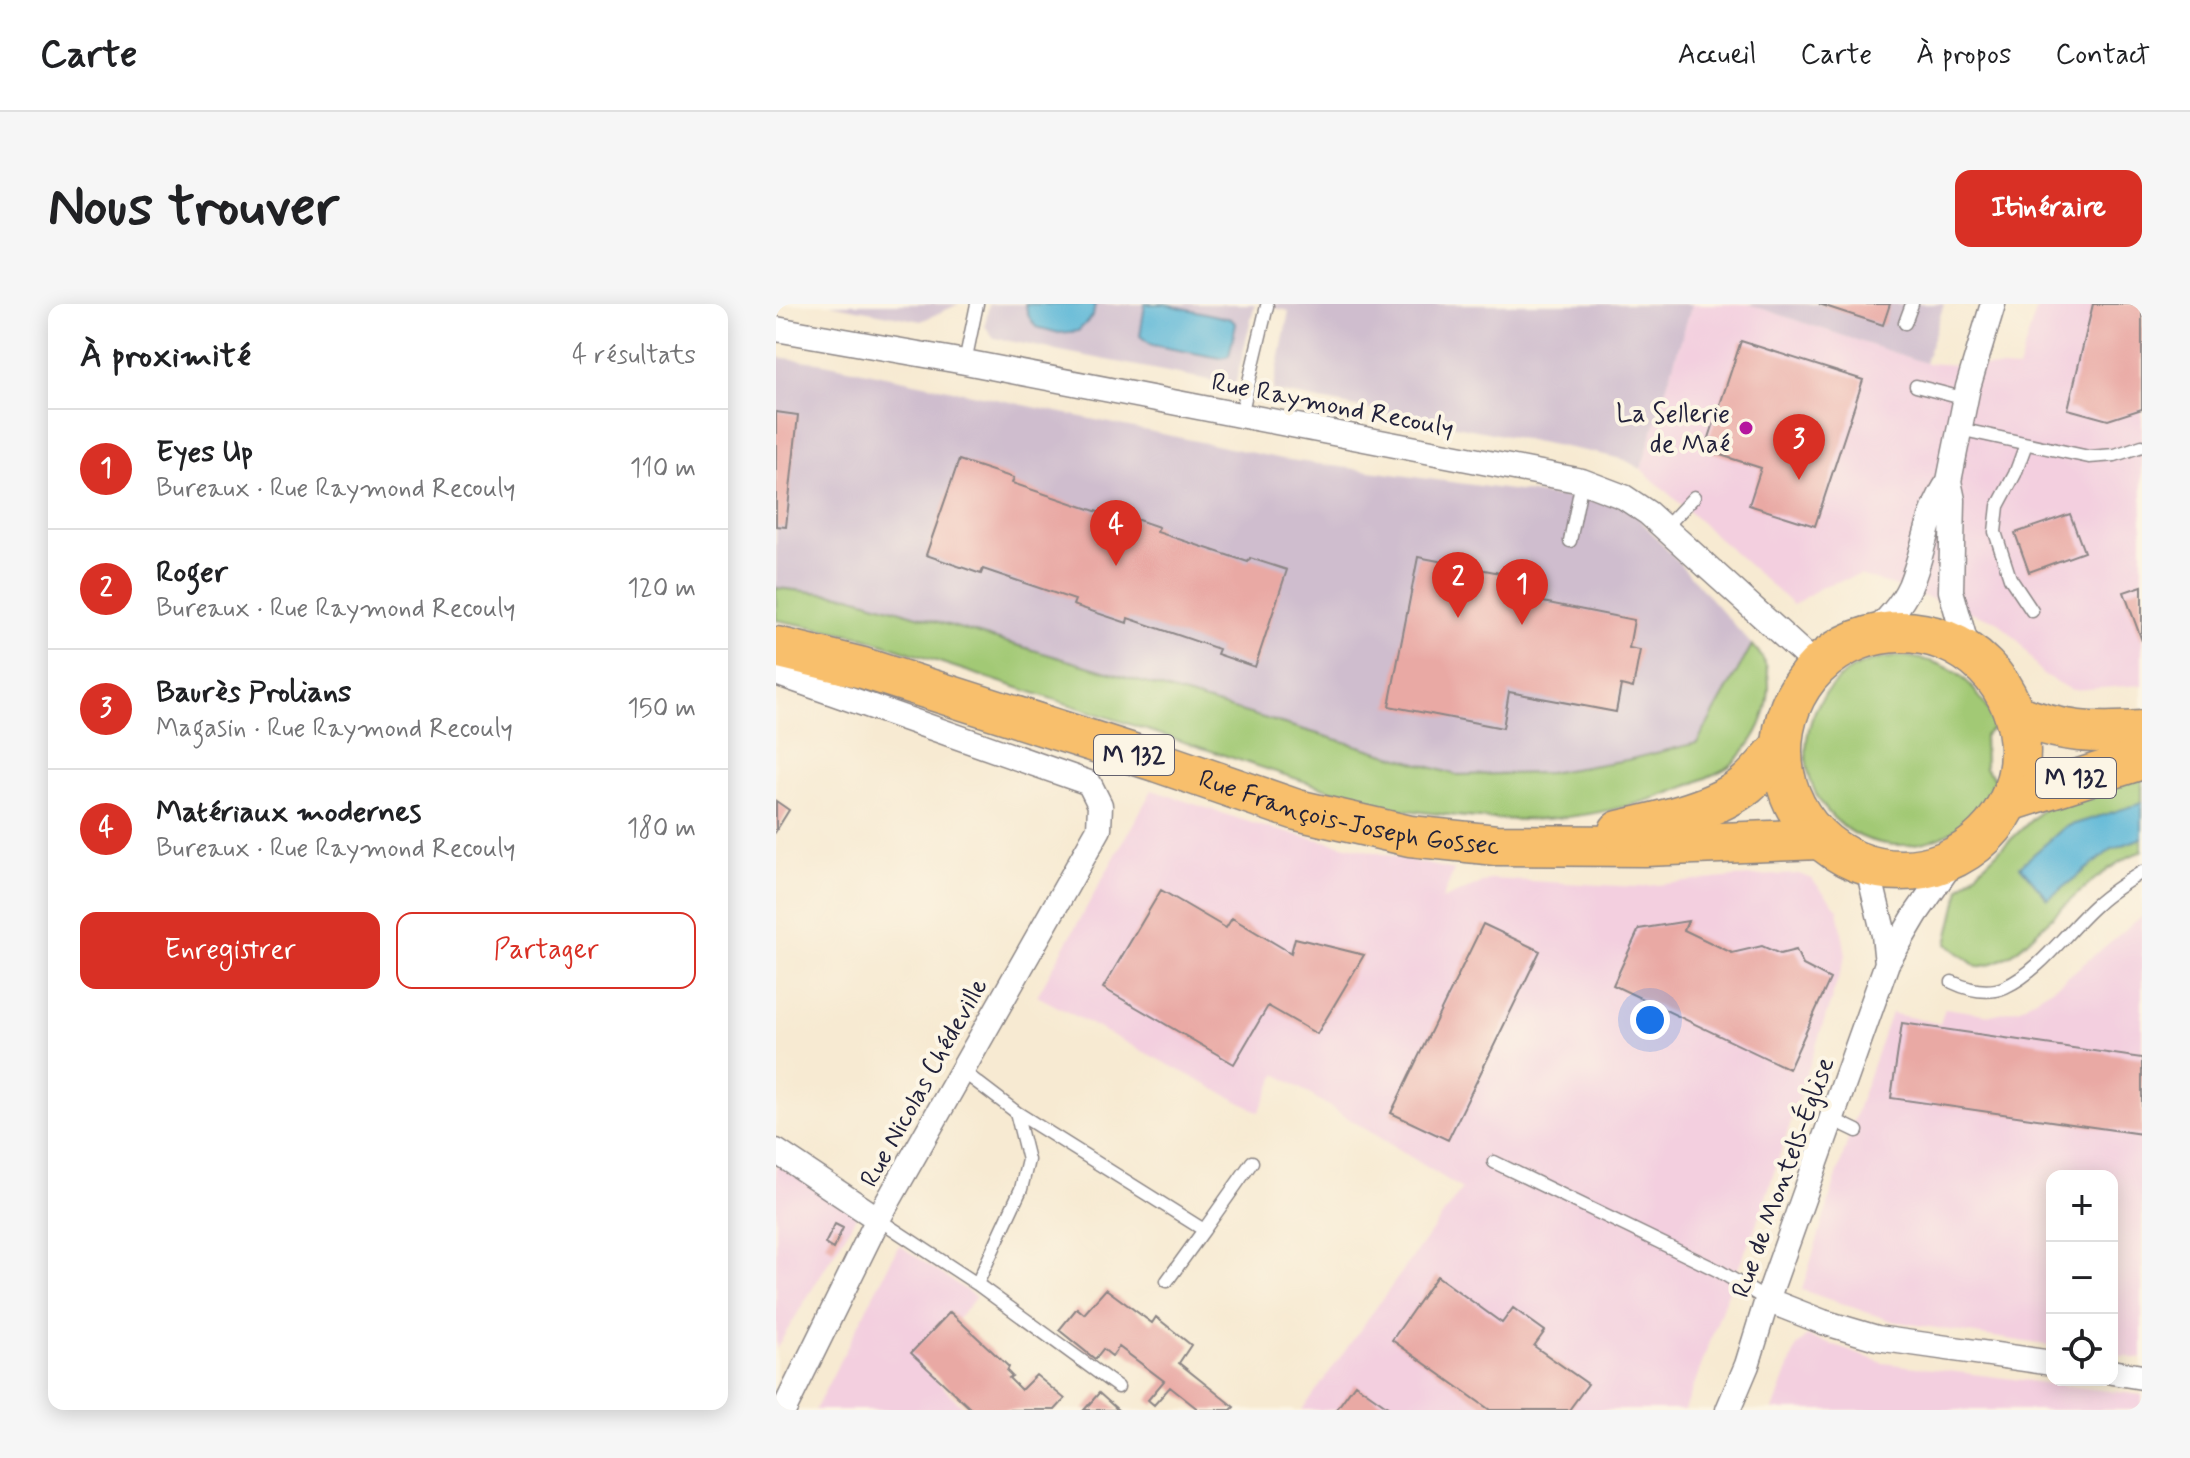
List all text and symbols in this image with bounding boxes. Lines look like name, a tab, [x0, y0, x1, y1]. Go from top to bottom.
text: Carte	[40, 31, 137, 80]
text: Accueil	[1678, 37, 1756, 74]
text: Carte	[1800, 37, 1872, 74]
text: À propos	[1916, 37, 2011, 74]
text: Contact	[2055, 37, 2150, 74]
button: Itinéraire	[1955, 170, 2142, 247]
text: Nous trouver	[48, 172, 339, 245]
text: À proximité	[80, 334, 251, 379]
text: 4 résultats	[572, 339, 696, 373]
street label: Rue Raymond Recouly	[1209, 366, 1457, 446]
place label: La Sellerie de Maé	[1616, 398, 1730, 462]
pin: 3	[1773, 414, 1825, 480]
marker: La Sellerie de Maé	[1737, 419, 1755, 437]
text: Eyes Up	[156, 433, 253, 472]
text: 1	[100, 452, 112, 486]
text: 110 m	[630, 452, 696, 486]
text: Bureaux · Rue Raymond Recouly	[156, 472, 516, 506]
pin: 4	[1090, 500, 1142, 566]
pin: 2	[1432, 552, 1484, 618]
text: Roger	[156, 553, 228, 592]
pin: 1	[1496, 559, 1548, 625]
text: 2	[100, 572, 112, 606]
text: 120 m	[627, 572, 696, 606]
text: Bureaux · Rue Raymond Recouly	[156, 592, 516, 626]
text: Baurès Prolians	[156, 673, 351, 712]
text: 3	[100, 692, 112, 726]
text: 150 m	[627, 692, 696, 726]
text: Magasin · Rue Raymond Recouly	[156, 712, 513, 746]
road number: M 132	[1094, 735, 1174, 775]
road number: M 132	[2036, 758, 2116, 798]
street label: Rue François-Joseph Gossec	[1194, 762, 1501, 864]
text: Matériaux modernes	[156, 793, 421, 832]
text: 4	[98, 812, 114, 846]
text: 180 m	[627, 812, 696, 846]
text: Bureaux · Rue Raymond Recouly	[156, 832, 516, 866]
button: Enregistrer	[80, 912, 380, 989]
button: Partager	[396, 912, 696, 989]
street label: Rue Nicolas Chédeville	[853, 972, 996, 1194]
your location	[1630, 1000, 1670, 1040]
street label: Rue de Montels-Église	[1723, 1052, 1843, 1303]
map controls	[2046, 1170, 2118, 1386]
button: +	[2046, 1170, 2118, 1242]
button: −	[2046, 1242, 2118, 1314]
button: locate	[2046, 1314, 2118, 1386]

